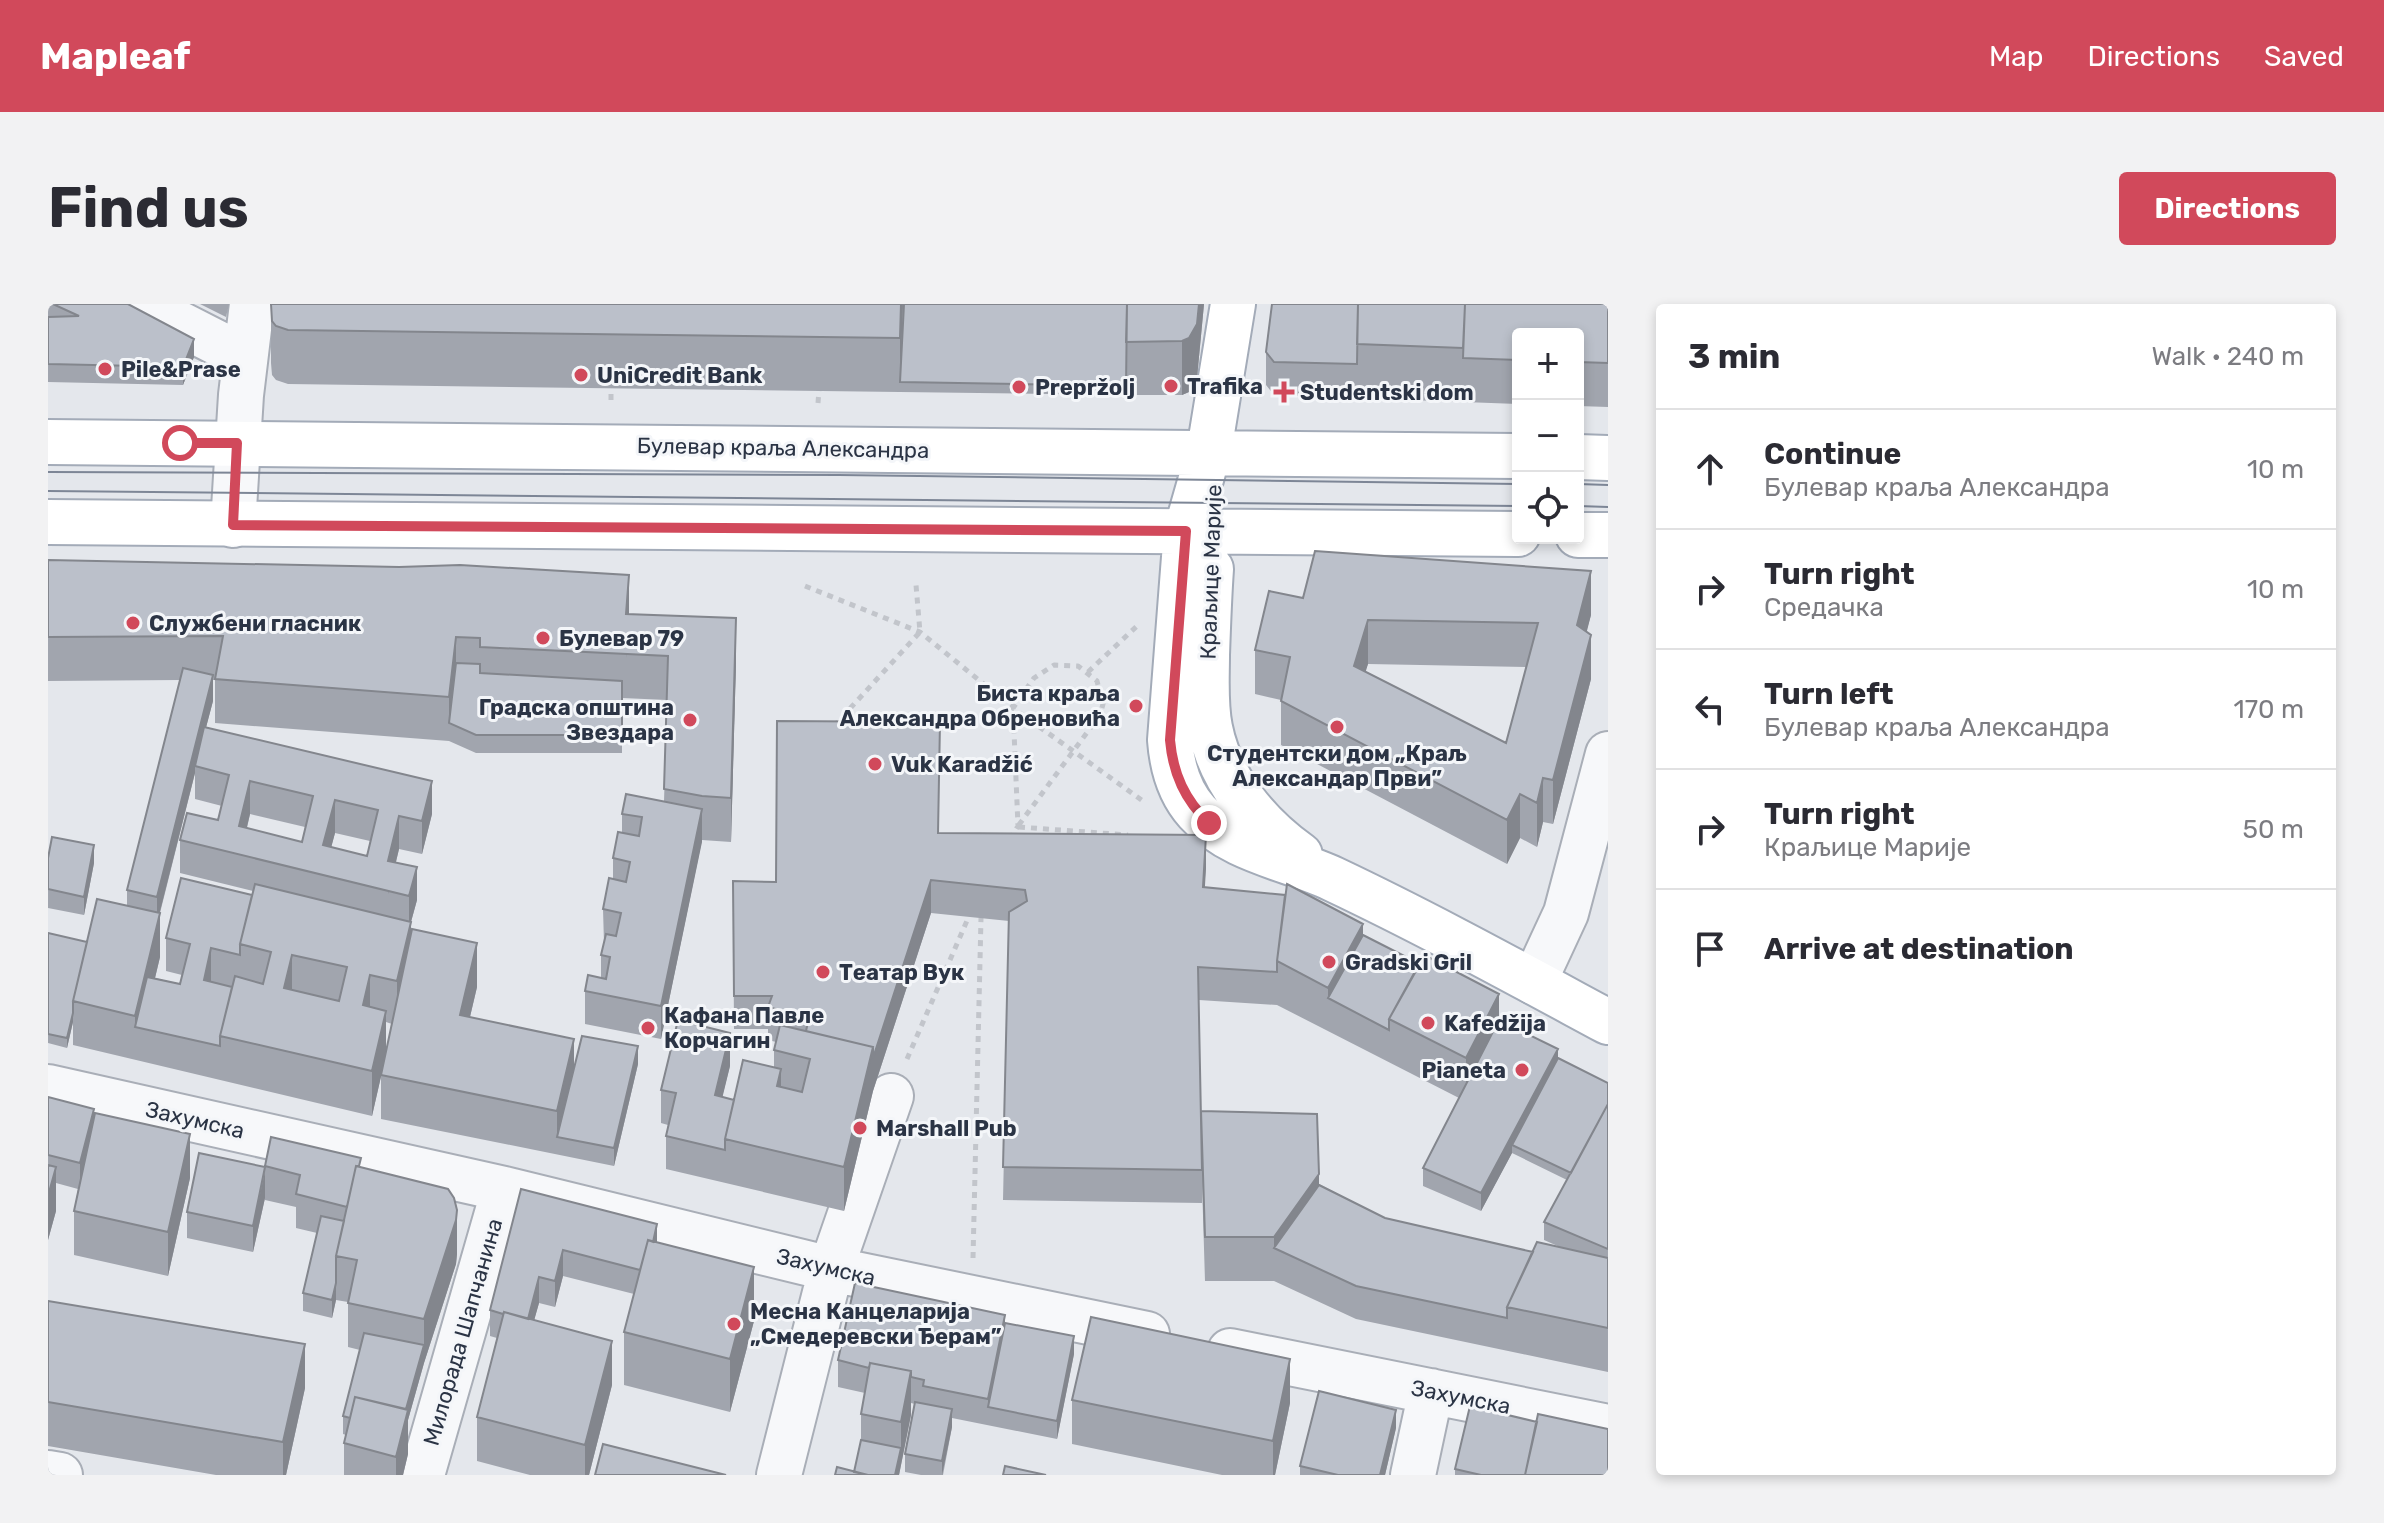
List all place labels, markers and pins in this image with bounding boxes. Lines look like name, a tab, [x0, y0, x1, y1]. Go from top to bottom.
place label: Pile&Prase	[121, 356, 241, 383]
marker: Pile&Prase	[96, 360, 114, 378]
place label: UniCredit Bank	[597, 362, 763, 389]
marker: UniCredit Bank	[572, 366, 590, 384]
place label: Trafika	[1187, 373, 1263, 400]
place label: Prepržolj	[1035, 374, 1135, 401]
marker: Trafika	[1162, 377, 1180, 395]
marker: Prepržolj	[1010, 378, 1028, 396]
place label: Studentski dom	[1300, 379, 1474, 406]
marker: Studentski dom	[1275, 383, 1293, 401]
place label: Службени гласник	[149, 610, 361, 637]
marker: Службени гласник	[124, 614, 142, 632]
place label: Булевар 79	[559, 625, 684, 652]
marker: Булевар 79	[534, 629, 552, 647]
place label: Биста краља Александра Обреновића	[840, 680, 1120, 732]
place label: Градска општина Звездара	[479, 694, 674, 746]
marker: Биста краља Александра Обреновића	[1127, 697, 1145, 715]
marker: Градска општина Звездара	[681, 711, 699, 729]
marker: Студентски дом „Краљ Александар Први”	[1328, 718, 1346, 736]
place label: Студентски дом „Краљ Александар Први”	[1207, 740, 1467, 792]
place label: Vuk Karadžić	[891, 751, 1033, 778]
marker: Vuk Karadžić	[866, 755, 884, 773]
place label: Gradski Gril	[1345, 949, 1472, 976]
marker: Gradski Gril	[1320, 953, 1338, 971]
place label: Театар Вук	[839, 959, 964, 986]
marker: Театар Вук	[814, 963, 832, 981]
place label: Кафана Павле Корчагин	[664, 1002, 824, 1054]
place label: Kafedžija	[1444, 1010, 1546, 1037]
marker: Kafedžija	[1419, 1014, 1437, 1032]
marker: Кафана Павле Корчагин	[639, 1019, 657, 1037]
place label: Pianeta	[1421, 1057, 1506, 1084]
marker: Pianeta	[1513, 1061, 1531, 1079]
place label: Marshall Pub	[876, 1115, 1017, 1142]
marker: Marshall Pub	[851, 1119, 869, 1137]
place label: Месна Канцеларија „Смедеревски Ђерам”	[750, 1298, 1002, 1350]
marker: Месна Канцеларија „Смедеревски Ђерам”	[725, 1315, 743, 1333]

